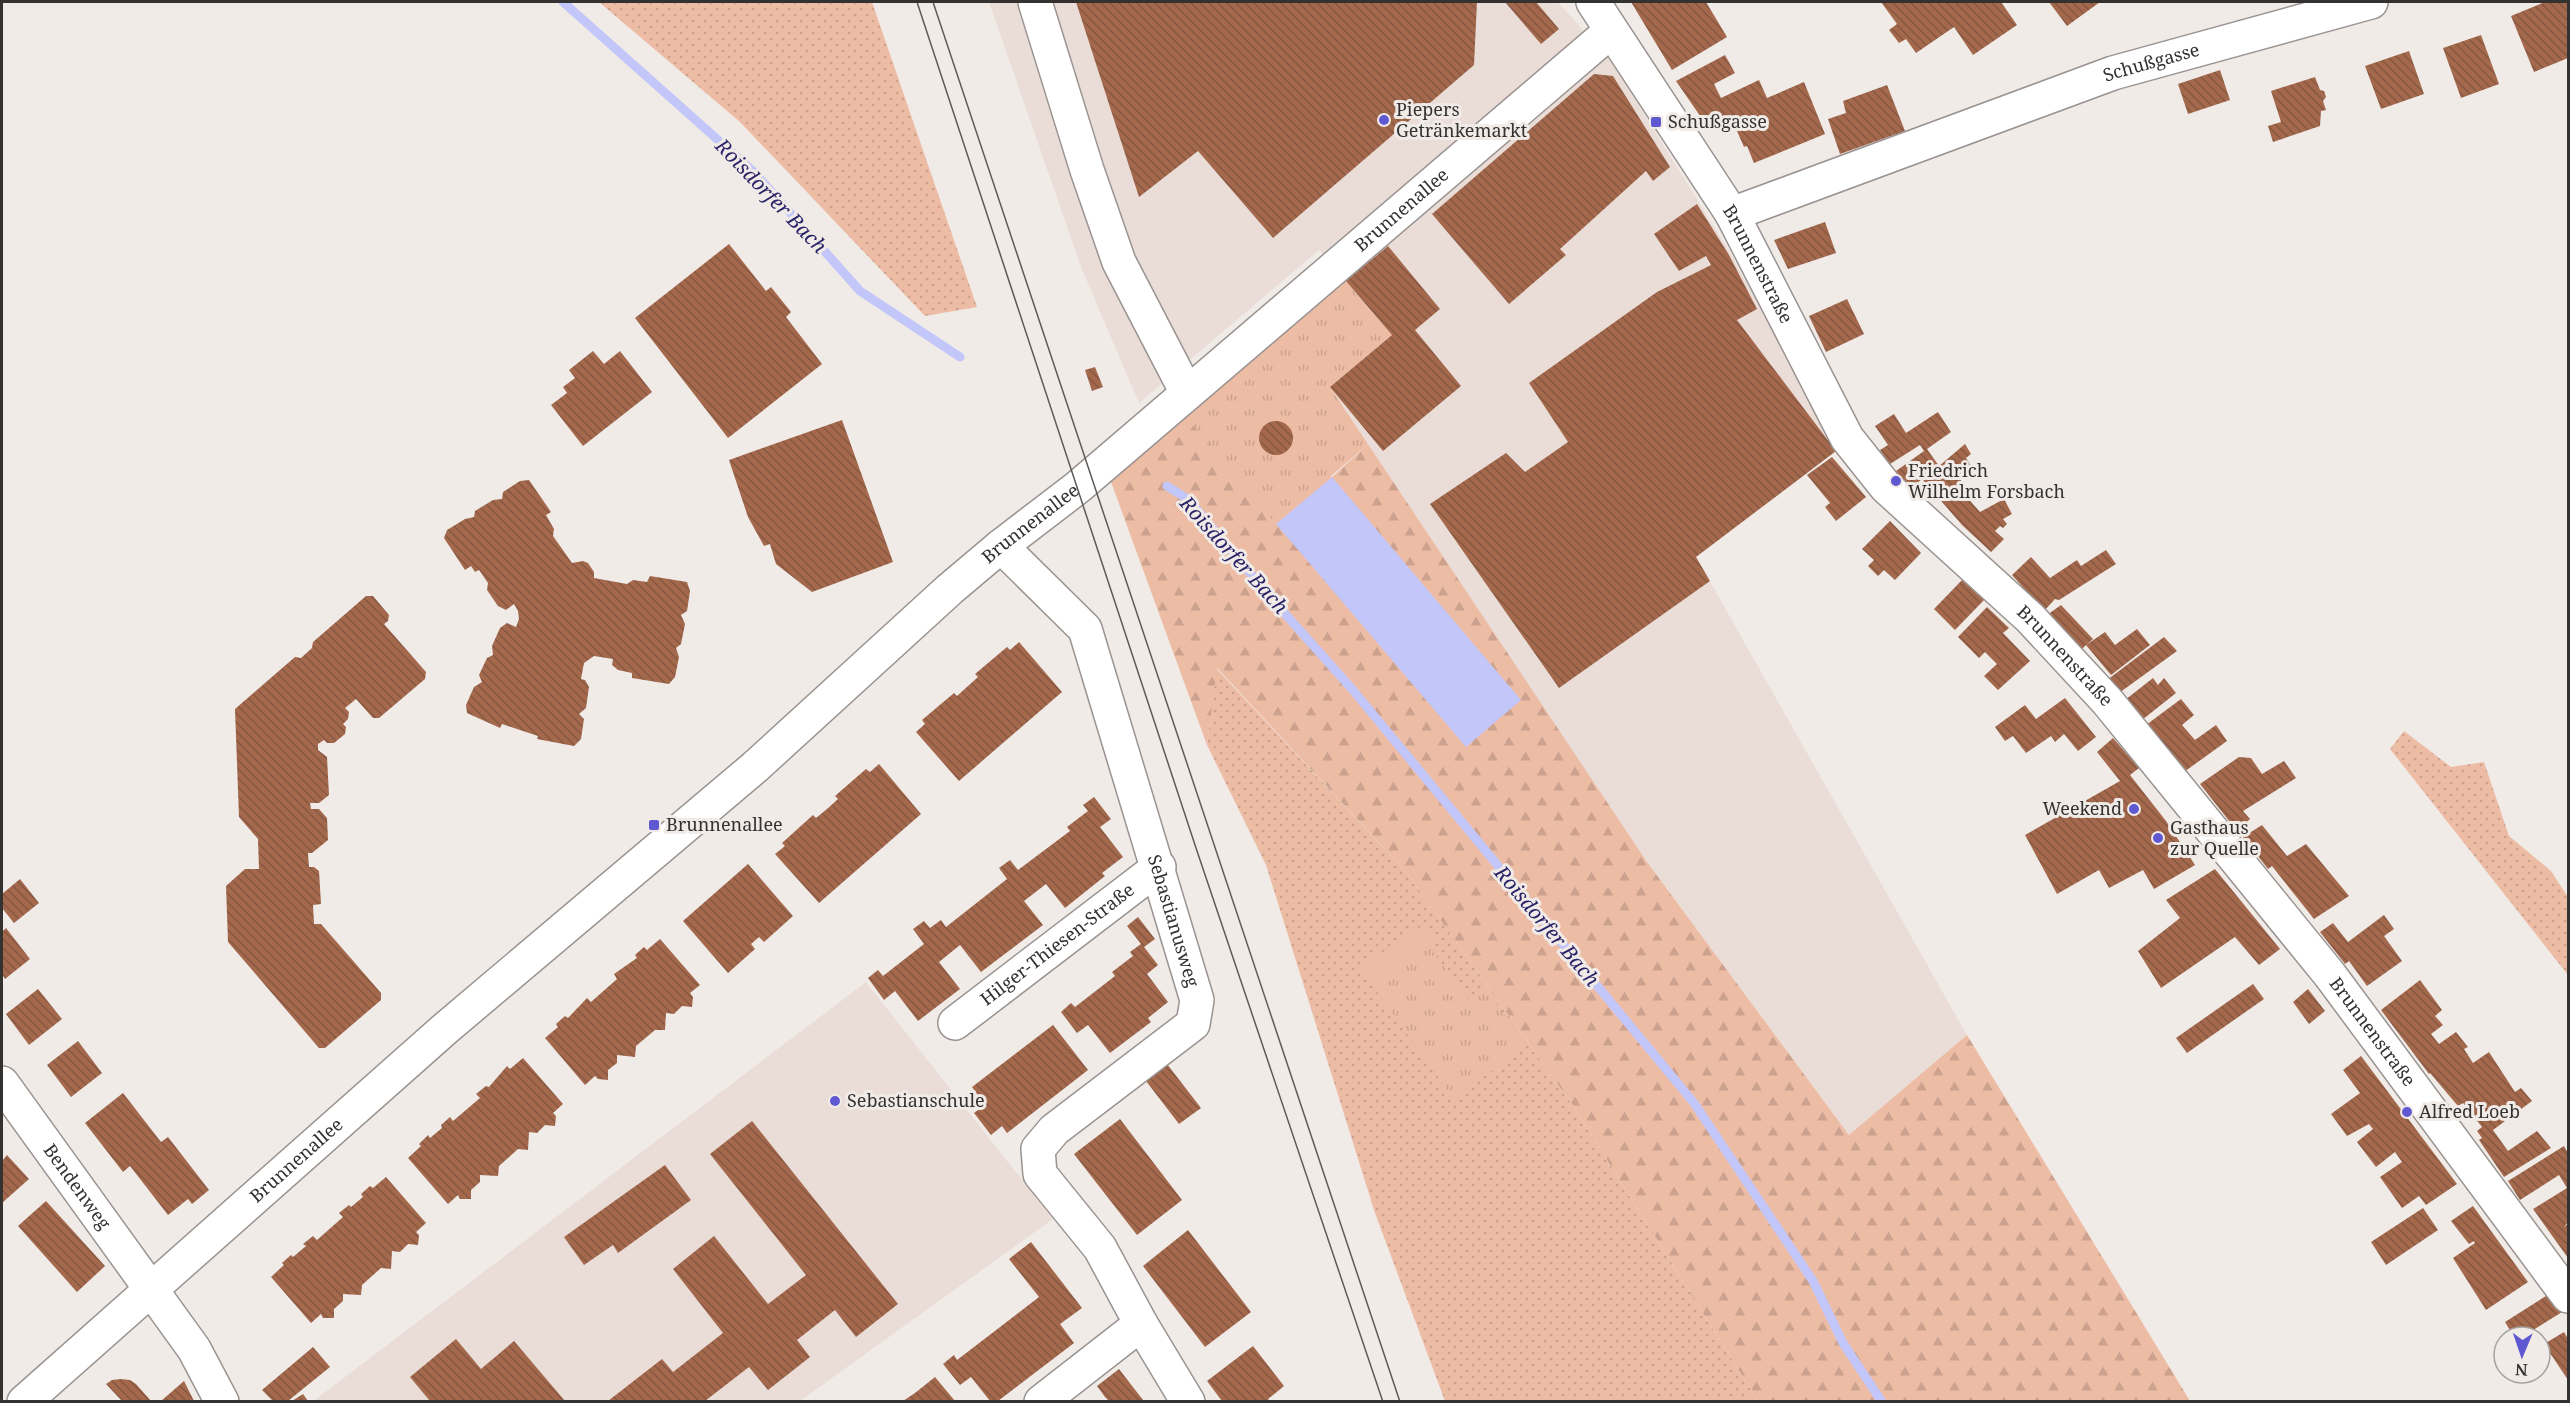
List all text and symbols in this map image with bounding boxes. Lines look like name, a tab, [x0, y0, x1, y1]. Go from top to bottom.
street label: Schußgasse	[2099, 37, 2202, 87]
place label: Piepers Getränkemarkt	[1396, 97, 1527, 142]
place label: Schußgasse	[1668, 109, 1767, 133]
marker: Piepers Getränkemarkt	[1377, 113, 1391, 127]
marker: Schußgasse	[1649, 115, 1663, 129]
water label: Roisdorfer Bach	[709, 132, 833, 259]
street label: Brunnenallee	[1349, 162, 1453, 256]
street label: Brunnenstraße	[1718, 200, 1799, 327]
place label: Friedrich Wilhelm Forsbach	[1908, 458, 2065, 503]
marker: Friedrich Wilhelm Forsbach	[1889, 474, 1903, 488]
street label: Brunnenallee	[976, 478, 1083, 568]
water label: Roisdorfer Bach	[1174, 489, 1295, 619]
street label: Brunnenstraße	[2012, 599, 2119, 711]
place label: Weekend	[2043, 796, 2122, 820]
marker: Weekend	[2127, 802, 2141, 816]
place label: Brunnenallee	[666, 812, 783, 836]
place label: Gasthaus zur Quelle	[2170, 815, 2259, 860]
marker: Brunnenallee	[647, 818, 661, 832]
marker: Gasthaus zur Quelle	[2151, 831, 2165, 845]
street label: Sebastianusweg	[1143, 852, 1205, 990]
water label: Roisdorfer Bach	[1488, 859, 1606, 992]
street label: Hilger-Thiesen-Straße	[975, 877, 1139, 1010]
street label: Brunnenstraße	[2325, 972, 2421, 1091]
place label: Sebastianschule	[847, 1088, 985, 1112]
marker: Sebastianschule	[828, 1094, 842, 1108]
place label: Alfred Loeb	[2419, 1099, 2520, 1123]
marker: Alfred Loeb	[2400, 1105, 2414, 1119]
street label: Brunnenallee	[244, 1112, 347, 1208]
street label: Bendenweg	[39, 1139, 117, 1234]
north arrow	[2492, 1325, 2552, 1385]
text: N	[2514, 1359, 2528, 1381]

